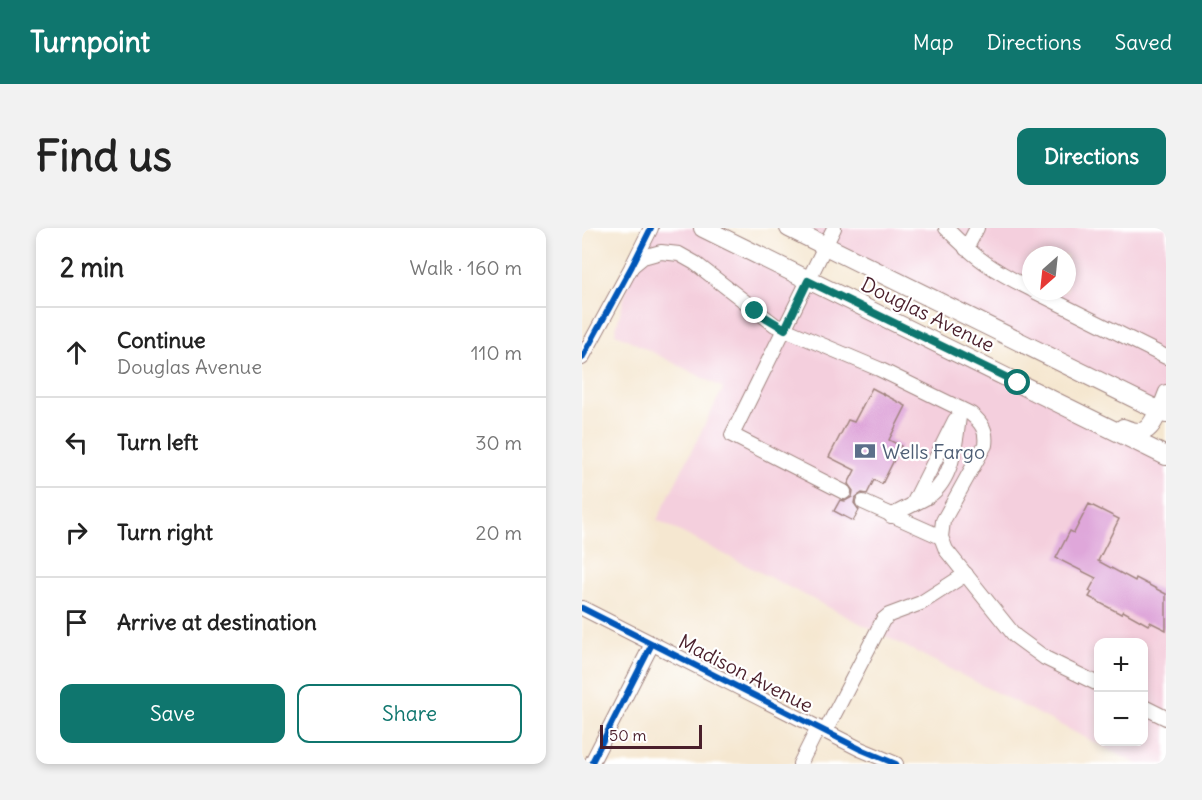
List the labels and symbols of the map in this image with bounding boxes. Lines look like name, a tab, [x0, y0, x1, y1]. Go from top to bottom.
north arrow	[1022, 246, 1076, 300]
street label: Douglas Avenue	[857, 271, 999, 357]
route end	[741, 297, 767, 323]
route start	[1004, 369, 1030, 395]
bank icon: Wells Fargo	[853, 439, 877, 463]
place label: Wells Fargo	[882, 439, 985, 464]
street label: Madison Avenue	[675, 628, 817, 718]
scale bar	[600, 722, 702, 750]

